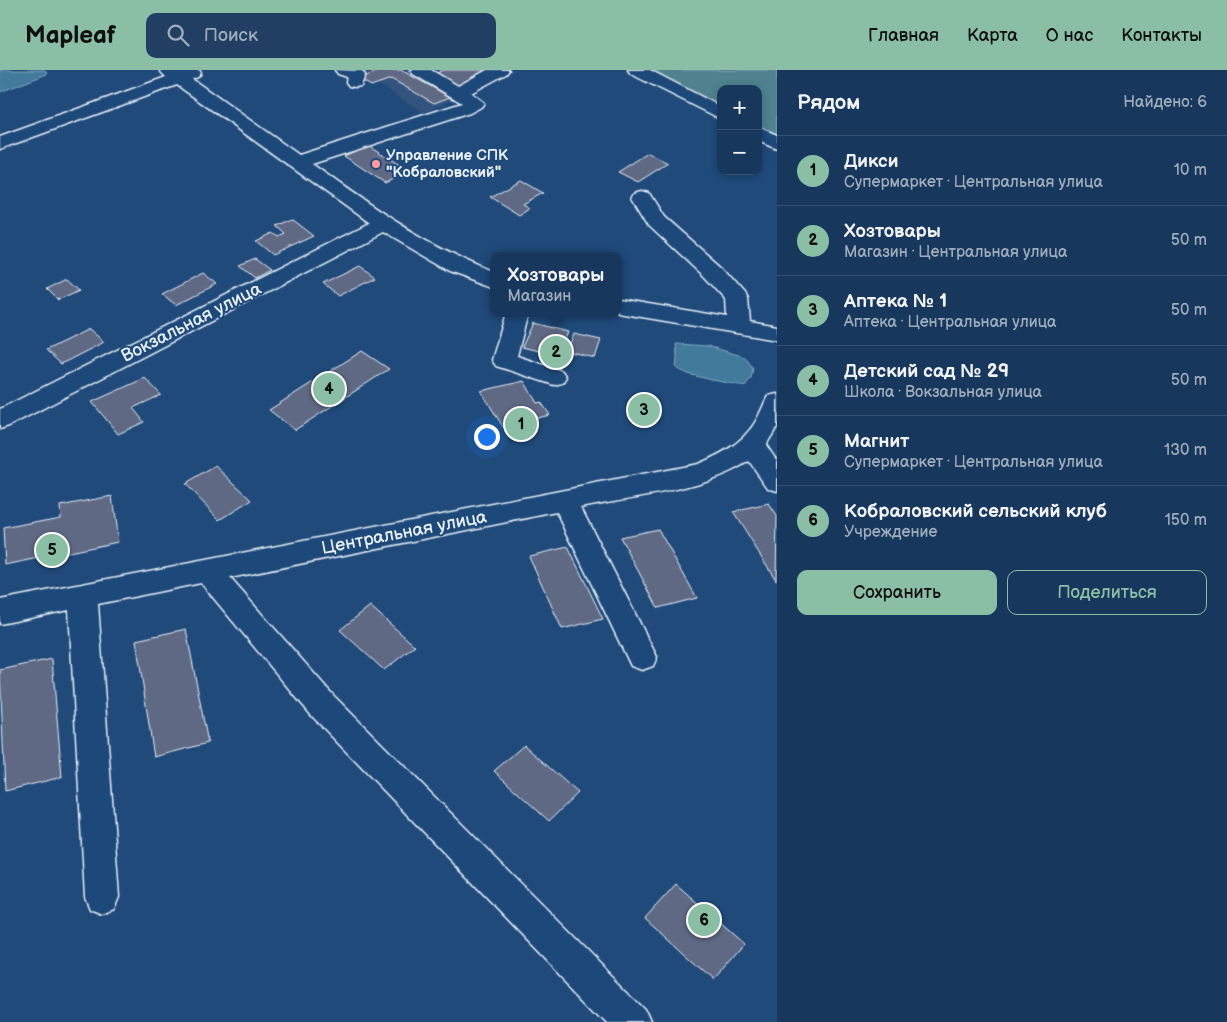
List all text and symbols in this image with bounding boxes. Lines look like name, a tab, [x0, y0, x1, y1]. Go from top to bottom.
search box	[146, 13, 496, 58]
text: Mapleaf	[25, 21, 116, 50]
icon: search	[164, 21, 192, 49]
text: Поиск	[204, 24, 258, 47]
text: Главная	[868, 25, 939, 46]
text: Карта	[967, 25, 1018, 46]
text: О нас	[1046, 25, 1093, 46]
text: Контакты	[1121, 25, 1202, 46]
map controls	[717, 85, 762, 175]
button: +	[717, 85, 762, 130]
text: Рядом	[797, 90, 860, 115]
text: Найдено: 6	[1123, 93, 1207, 112]
button: −	[717, 130, 762, 175]
place label: Управление СПК "Кобраловский"	[386, 146, 509, 182]
text: Дикси	[844, 150, 898, 173]
marker: Управление СПК "Кобраловский"	[370, 158, 382, 170]
text: 1	[810, 161, 816, 180]
text: 10 m	[1174, 161, 1207, 180]
text: Супермаркет · Центральная улица	[844, 173, 1103, 192]
text: Хозтовары	[844, 220, 941, 243]
text: 2	[808, 231, 818, 250]
text: 50 m	[1171, 231, 1207, 250]
text: Магазин · Центральная улица	[844, 243, 1067, 262]
popup	[490, 252, 622, 317]
text: Хозтовары	[508, 264, 604, 287]
street label: Вокзальная улица	[118, 278, 265, 367]
text: Магазин	[508, 287, 571, 306]
text: Аптека № 1	[844, 290, 947, 313]
text: 3	[808, 301, 818, 320]
text: 50 m	[1171, 301, 1207, 320]
text: Аптека · Центральная улица	[844, 313, 1057, 332]
pin: 2	[540, 333, 572, 371]
text: Детский сад № 29	[844, 360, 1009, 383]
pin: 4	[313, 370, 345, 408]
text: 4	[808, 371, 818, 390]
text: 50 m	[1171, 371, 1207, 390]
text: Школа · Вокзальная улица	[844, 383, 1042, 402]
pin: 3	[628, 391, 660, 429]
pin: 1	[505, 405, 537, 443]
your location	[474, 424, 500, 450]
text: Магнит	[844, 430, 909, 453]
text: 5	[808, 441, 818, 460]
text: 130 m	[1164, 441, 1207, 460]
text: Супермаркет · Центральная улица	[844, 453, 1103, 472]
text: Кобраловский сельский клуб	[844, 500, 1107, 523]
street label: Центральная улица	[320, 506, 489, 559]
text: 6	[808, 511, 818, 530]
text: 150 m	[1165, 511, 1207, 530]
text: Учреждение	[844, 523, 937, 542]
pin: 5	[36, 531, 68, 569]
button: Сохранить	[797, 570, 997, 615]
button: Поделиться	[1007, 570, 1207, 615]
pin: 6	[688, 901, 720, 939]

